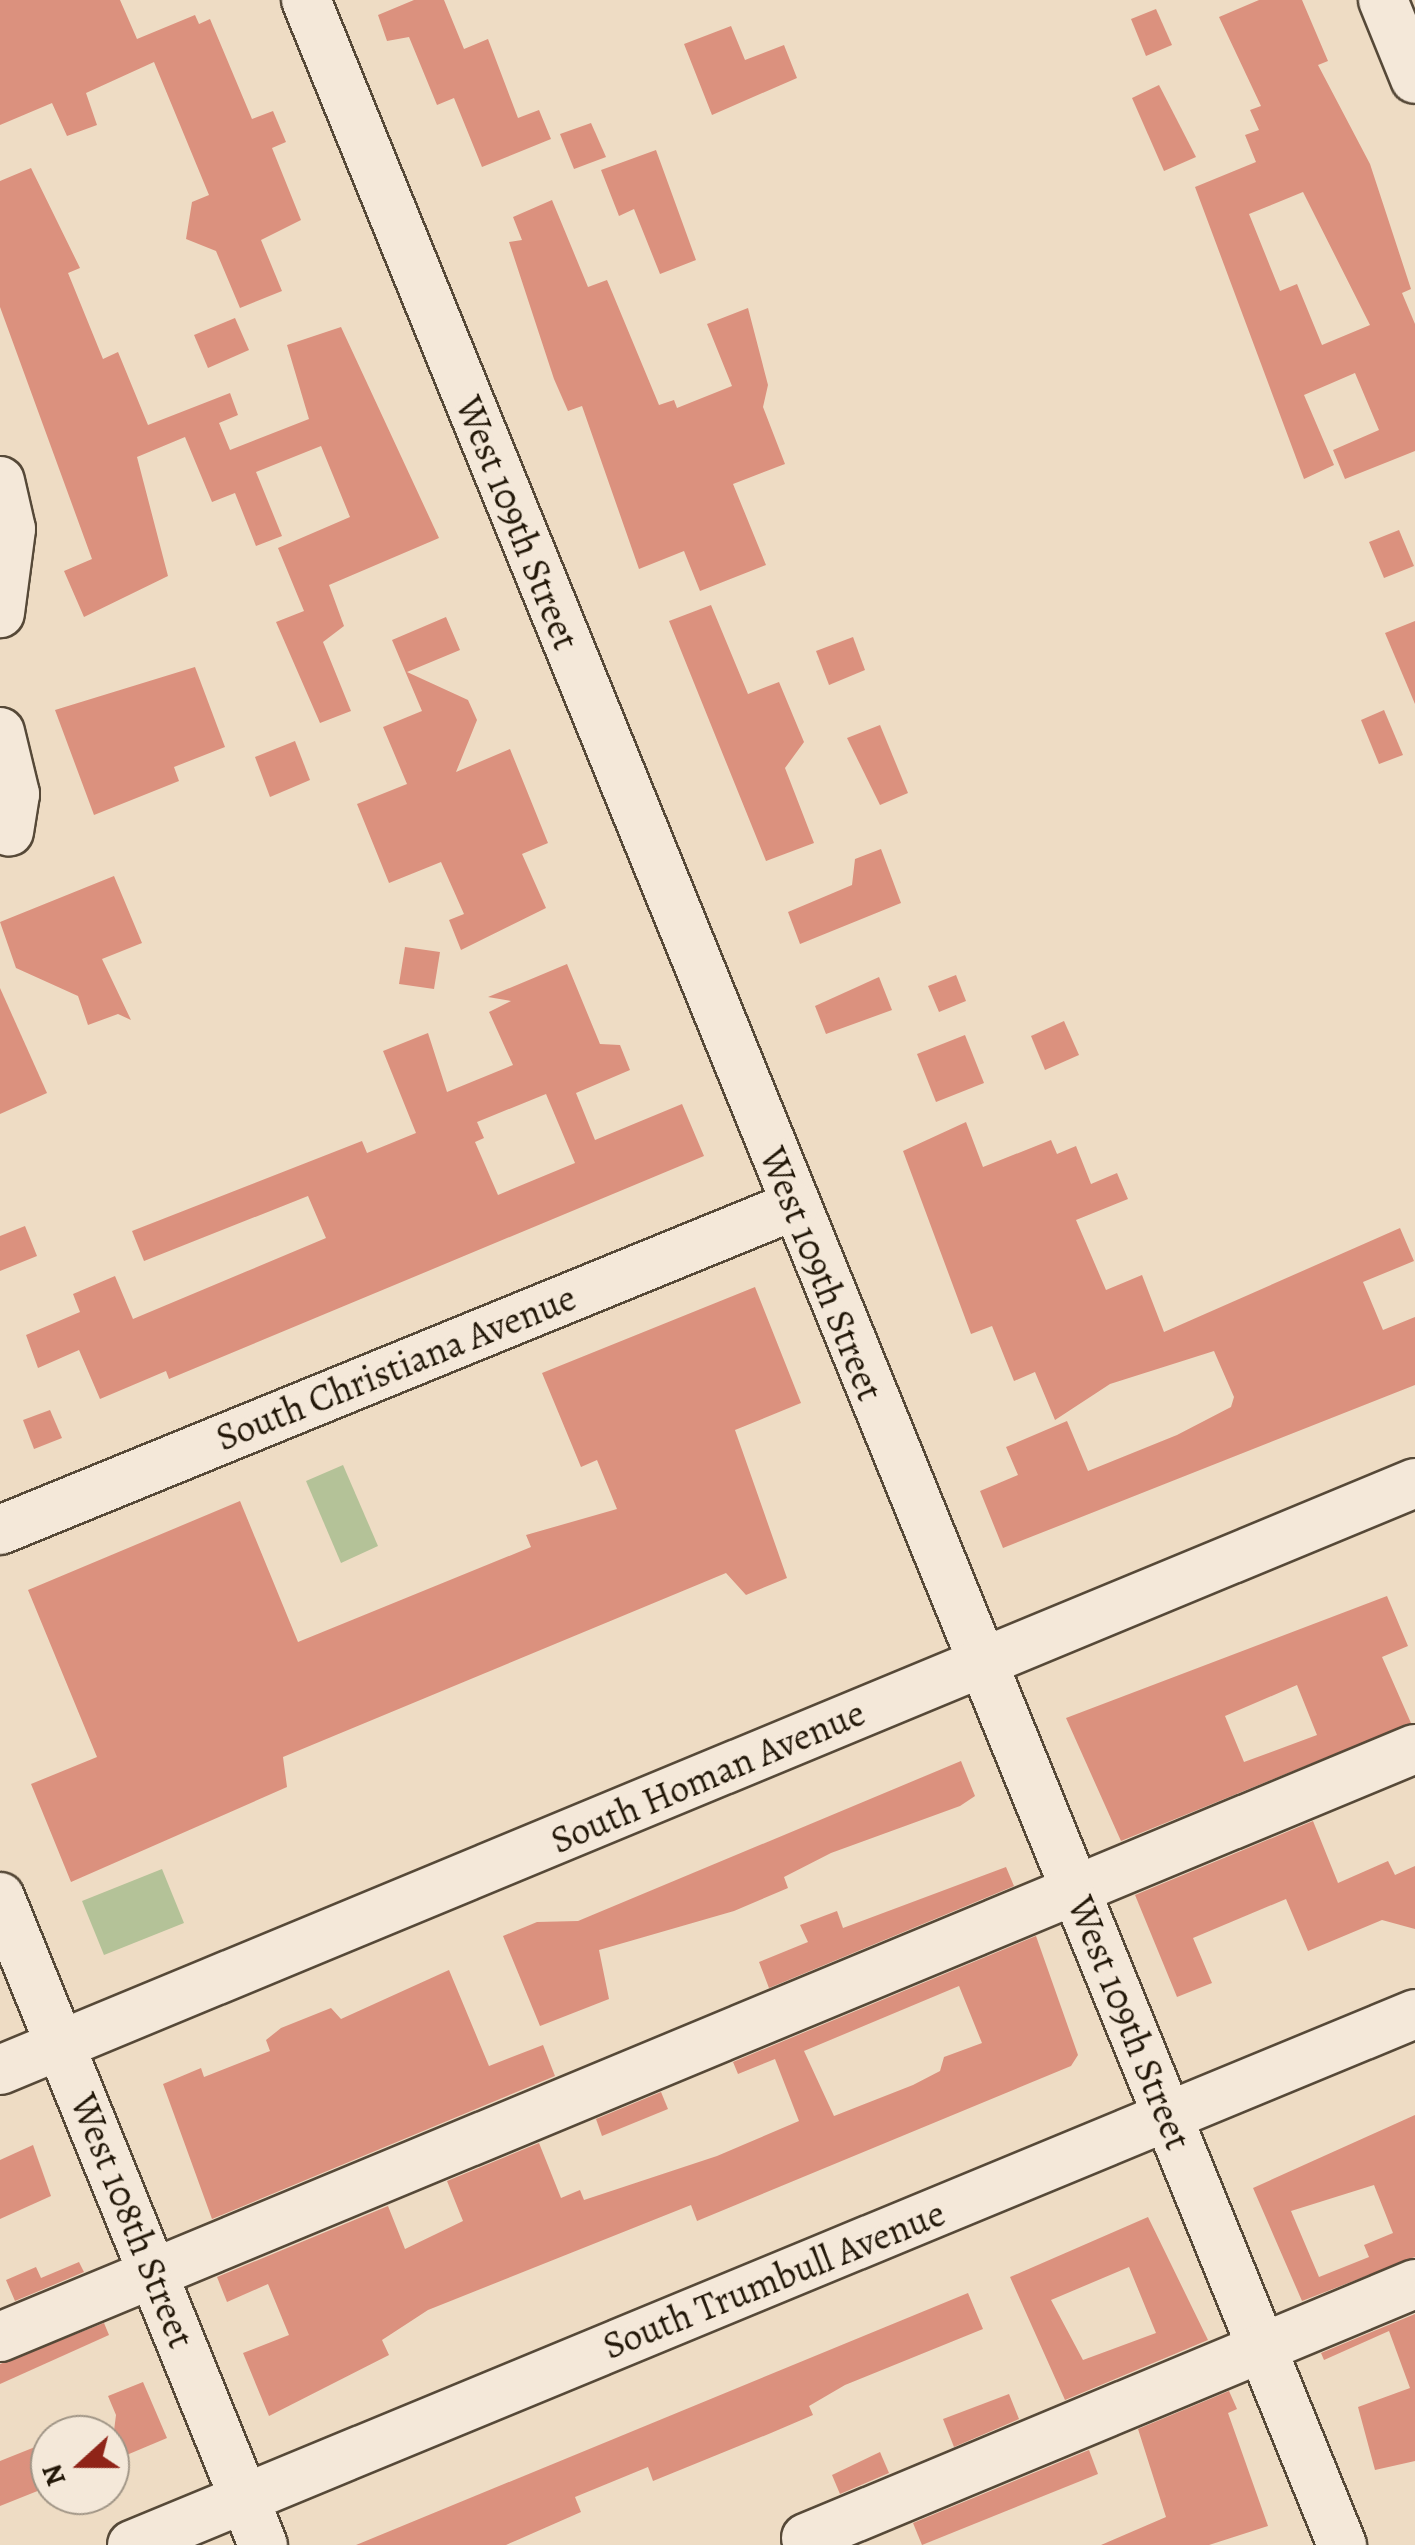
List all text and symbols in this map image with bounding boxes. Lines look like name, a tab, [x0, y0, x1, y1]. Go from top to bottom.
street label: West 109th Street	[445, 390, 589, 656]
street label: West 109th Street	[749, 1141, 893, 1407]
street label: South Christiana Avenue	[209, 1275, 583, 1461]
street label: South Homan Avenue	[544, 1690, 872, 1864]
street label: West 109th Street	[1057, 1890, 1201, 2156]
street label: West 108th Street	[60, 2087, 204, 2355]
street label: South Trumbull Avenue	[596, 2191, 952, 2369]
north arrow	[30, 2415, 130, 2515]
text: N	[32, 2459, 75, 2491]

